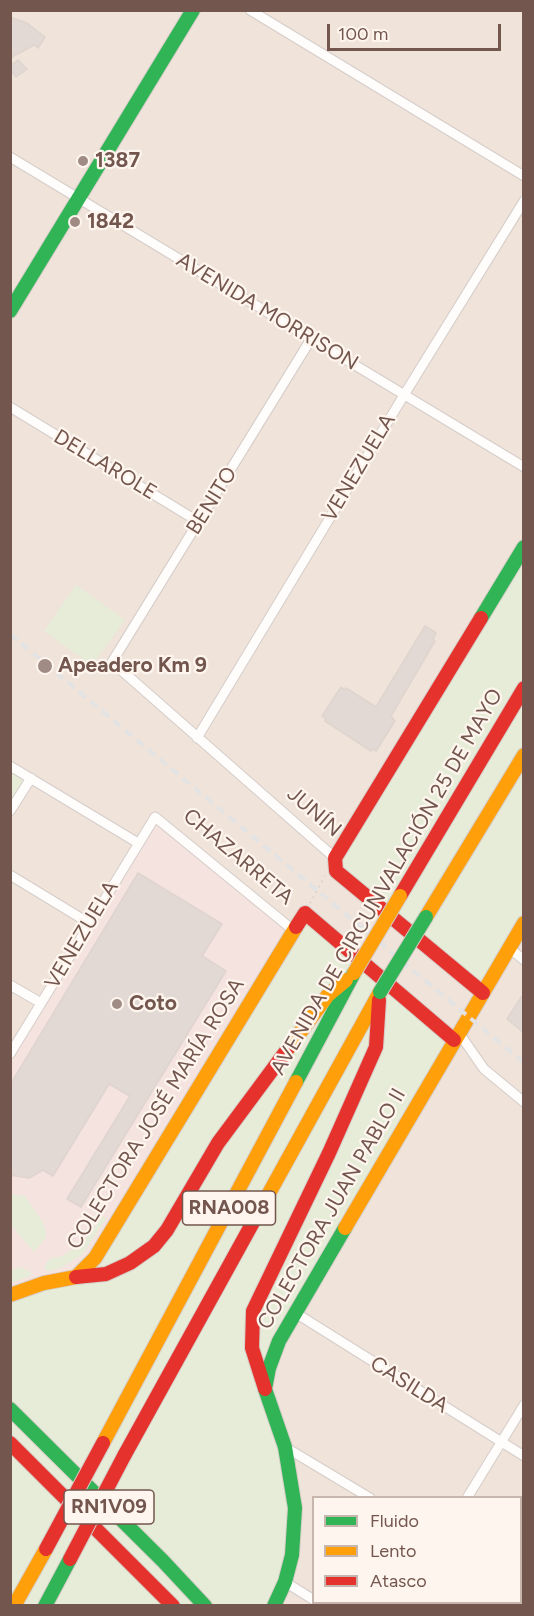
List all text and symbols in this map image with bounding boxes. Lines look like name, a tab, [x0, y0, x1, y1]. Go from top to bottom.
scale bar	[330, 12, 504, 50]
text: 100 m	[338, 23, 388, 45]
place label: 1387	[95, 148, 140, 174]
marker: 1387	[76, 154, 90, 168]
place label: 1842	[87, 209, 134, 235]
marker: 1842	[68, 215, 82, 229]
street label: AVENIDA MORRISON	[172, 248, 362, 376]
street label: VENEZUELA	[317, 409, 401, 527]
street label: DELLAROLE	[49, 424, 161, 506]
street label: BENITO	[181, 462, 243, 540]
place label: Apeadero Km 9	[58, 653, 207, 679]
marker: Apeadero Km 9	[36, 657, 54, 675]
street label: AVENIDA DE CIRCUNVALACIÓN 25 DE MAYO	[266, 685, 508, 1079]
street label: JUNÍN	[282, 782, 346, 842]
street label: CHAZARRETA	[178, 804, 298, 910]
street label: VENEZUELA	[40, 876, 124, 994]
street label: COLECTORA JOSÉ MARÍA ROSA	[62, 974, 250, 1254]
place label: Coto	[129, 991, 177, 1017]
marker: Coto	[110, 997, 124, 1011]
street label: COLECTORA JUAN PABLO II	[253, 1084, 411, 1334]
road number: RNA008	[182, 1191, 276, 1225]
street label: CASILDA	[365, 1351, 453, 1419]
road number: RN1V09	[64, 1490, 154, 1524]
legend	[312, 1496, 522, 1604]
text: Fluido	[370, 1510, 419, 1532]
text: Lento	[370, 1540, 416, 1562]
text: Atasco	[370, 1570, 427, 1592]

